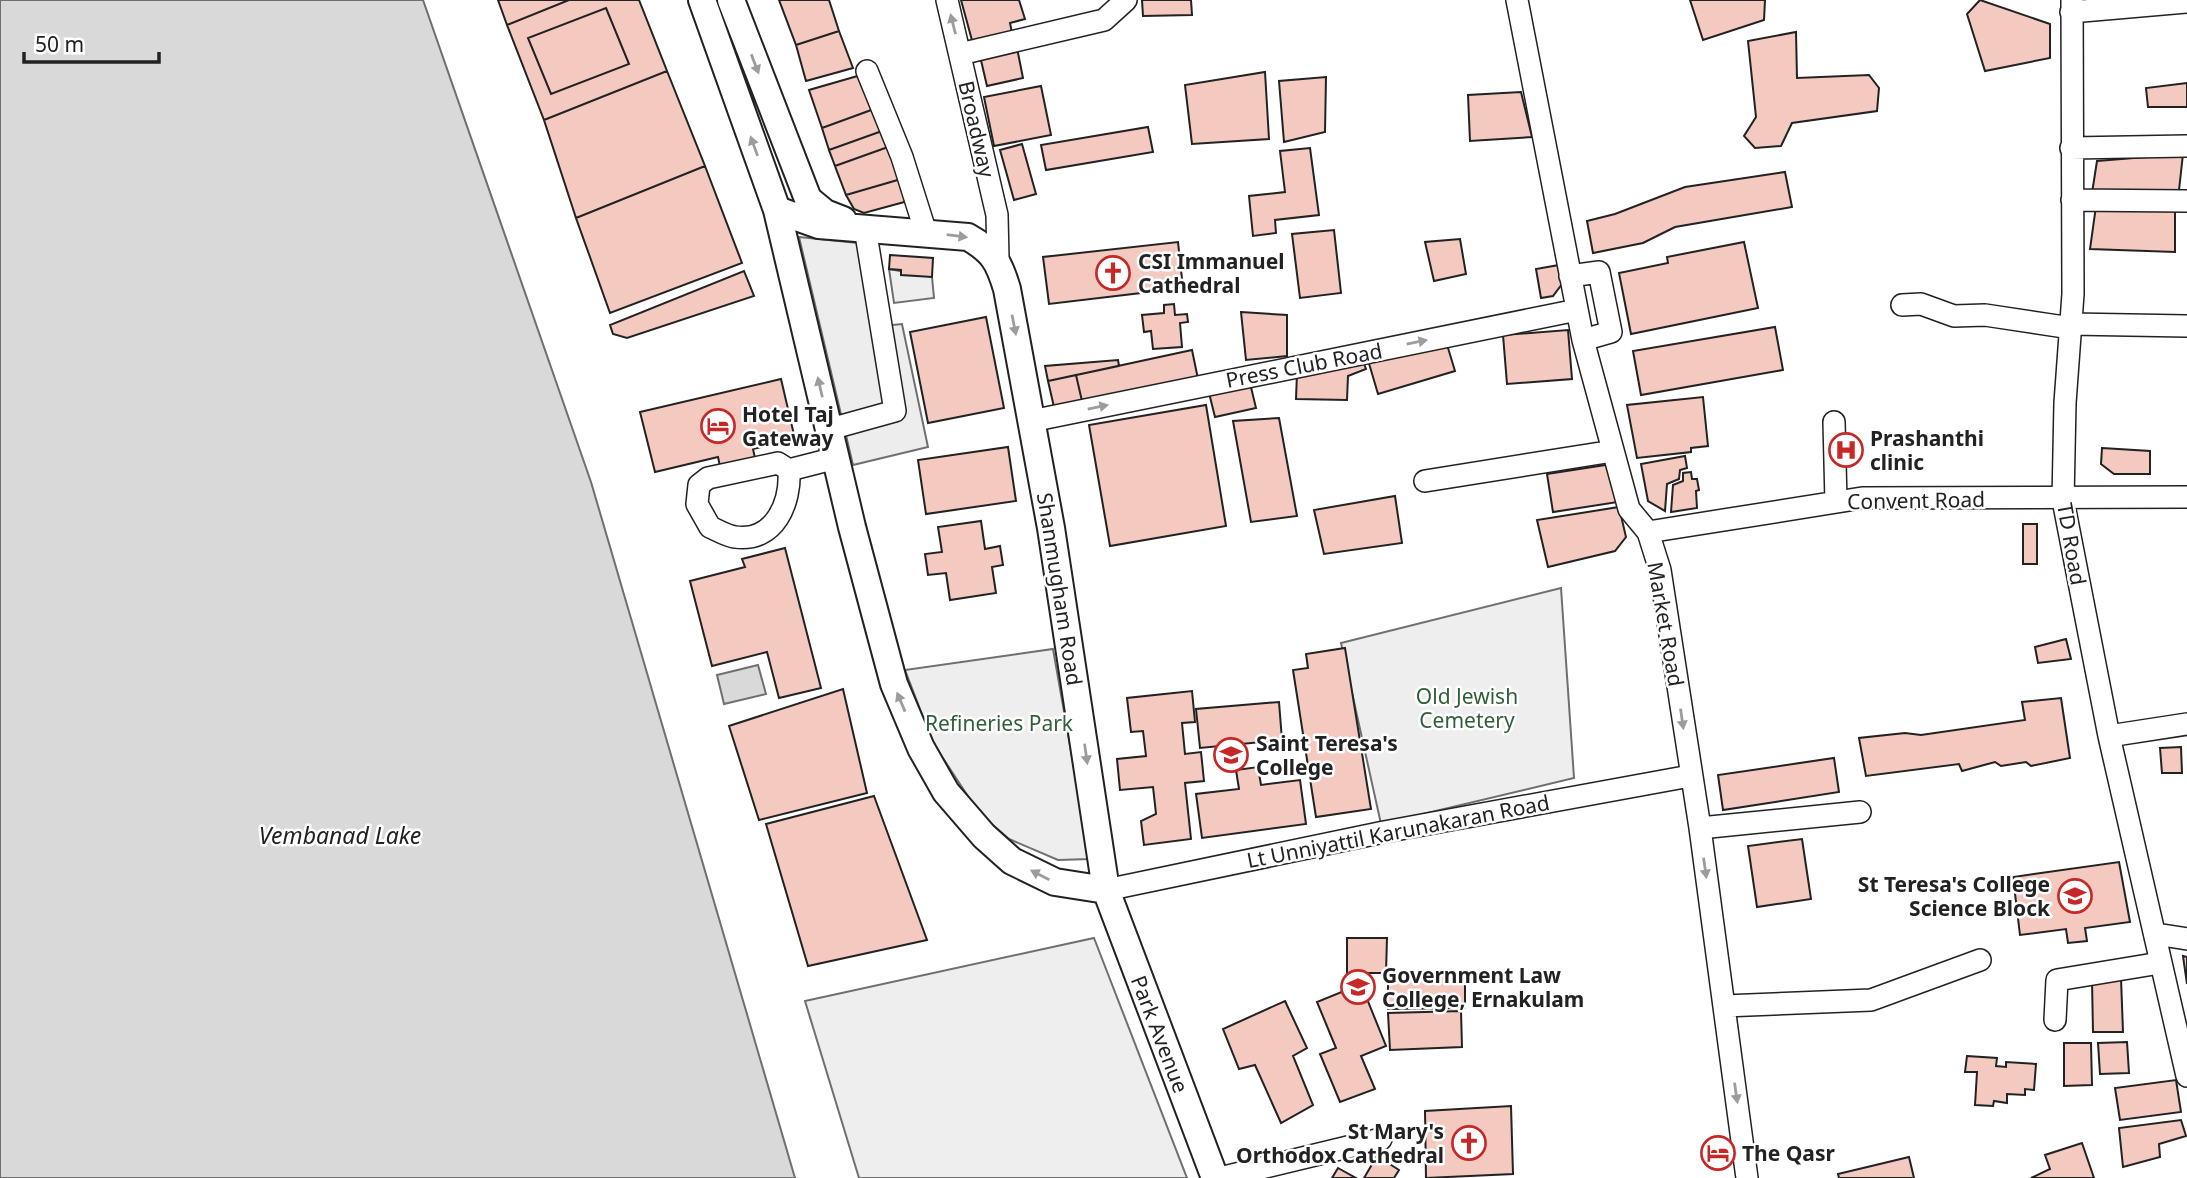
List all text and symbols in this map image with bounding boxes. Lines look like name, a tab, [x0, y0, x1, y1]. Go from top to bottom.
one-way arrow	[947, 13, 958, 35]
scale bar	[24, 21, 159, 65]
text: 50 m	[35, 30, 84, 58]
one-way arrow	[749, 53, 760, 74]
street label: Broadway	[952, 78, 1002, 180]
one-way arrow	[748, 135, 759, 156]
one-way arrow	[946, 231, 968, 242]
place label: CSI Immanuel Cathedral	[1138, 247, 1284, 299]
church icon: CSI Immanuel Cathedral	[1094, 254, 1132, 292]
one-way arrow	[1008, 314, 1019, 336]
street label: Press Club Road	[1223, 336, 1385, 394]
one-way arrow	[1406, 336, 1428, 347]
one-way arrow	[815, 376, 826, 398]
place label: Hotel Taj Gateway	[742, 400, 834, 452]
one-way arrow	[1087, 401, 1109, 412]
hotel icon: Hotel Taj Gateway	[699, 407, 737, 445]
place label: Prashanthi clinic	[1870, 424, 1984, 476]
hospital icon: Prashanthi clinic	[1827, 431, 1865, 469]
street label: Convent Road	[1847, 485, 1985, 515]
street label: Shanmugham Road	[1031, 490, 1089, 688]
street label: TD Road	[2051, 501, 2093, 587]
street label: Market Road	[1641, 559, 1691, 689]
park label: Old Jewish Cemetery	[1416, 682, 1518, 734]
one-way arrow	[895, 692, 907, 712]
one-way arrow	[1677, 708, 1688, 730]
park label: Refineries Park	[925, 709, 1074, 737]
place label: Saint Teresa's College	[1256, 729, 1398, 781]
school or university icon: Saint Teresa's College	[1212, 736, 1250, 774]
one-way arrow	[1081, 743, 1092, 765]
street label: Lt Unniyattil Karunakaran Road	[1244, 788, 1552, 874]
water label: Vembanad Lake	[259, 819, 421, 851]
one-way arrow	[1700, 857, 1711, 879]
one-way arrow	[1030, 869, 1050, 880]
place label: St Teresa's College Science Block	[1858, 870, 2051, 922]
school or university icon: St Teresa's College Science Block	[2056, 877, 2094, 915]
place label: Government Law College, Ernakulam	[1382, 961, 1584, 1013]
school or university icon: Government Law College, Ernakulam	[1339, 968, 1377, 1006]
street label: Park Avenue	[1125, 971, 1195, 1097]
one-way arrow	[1731, 1082, 1742, 1104]
place label: St Mary's Orthodox Cathedral	[1236, 1117, 1444, 1169]
church icon: St Mary's Orthodox Cathedral	[1450, 1124, 1488, 1162]
hotel icon: The Qasr	[1699, 1134, 1737, 1172]
place label: The Qasr	[1742, 1139, 1835, 1167]

